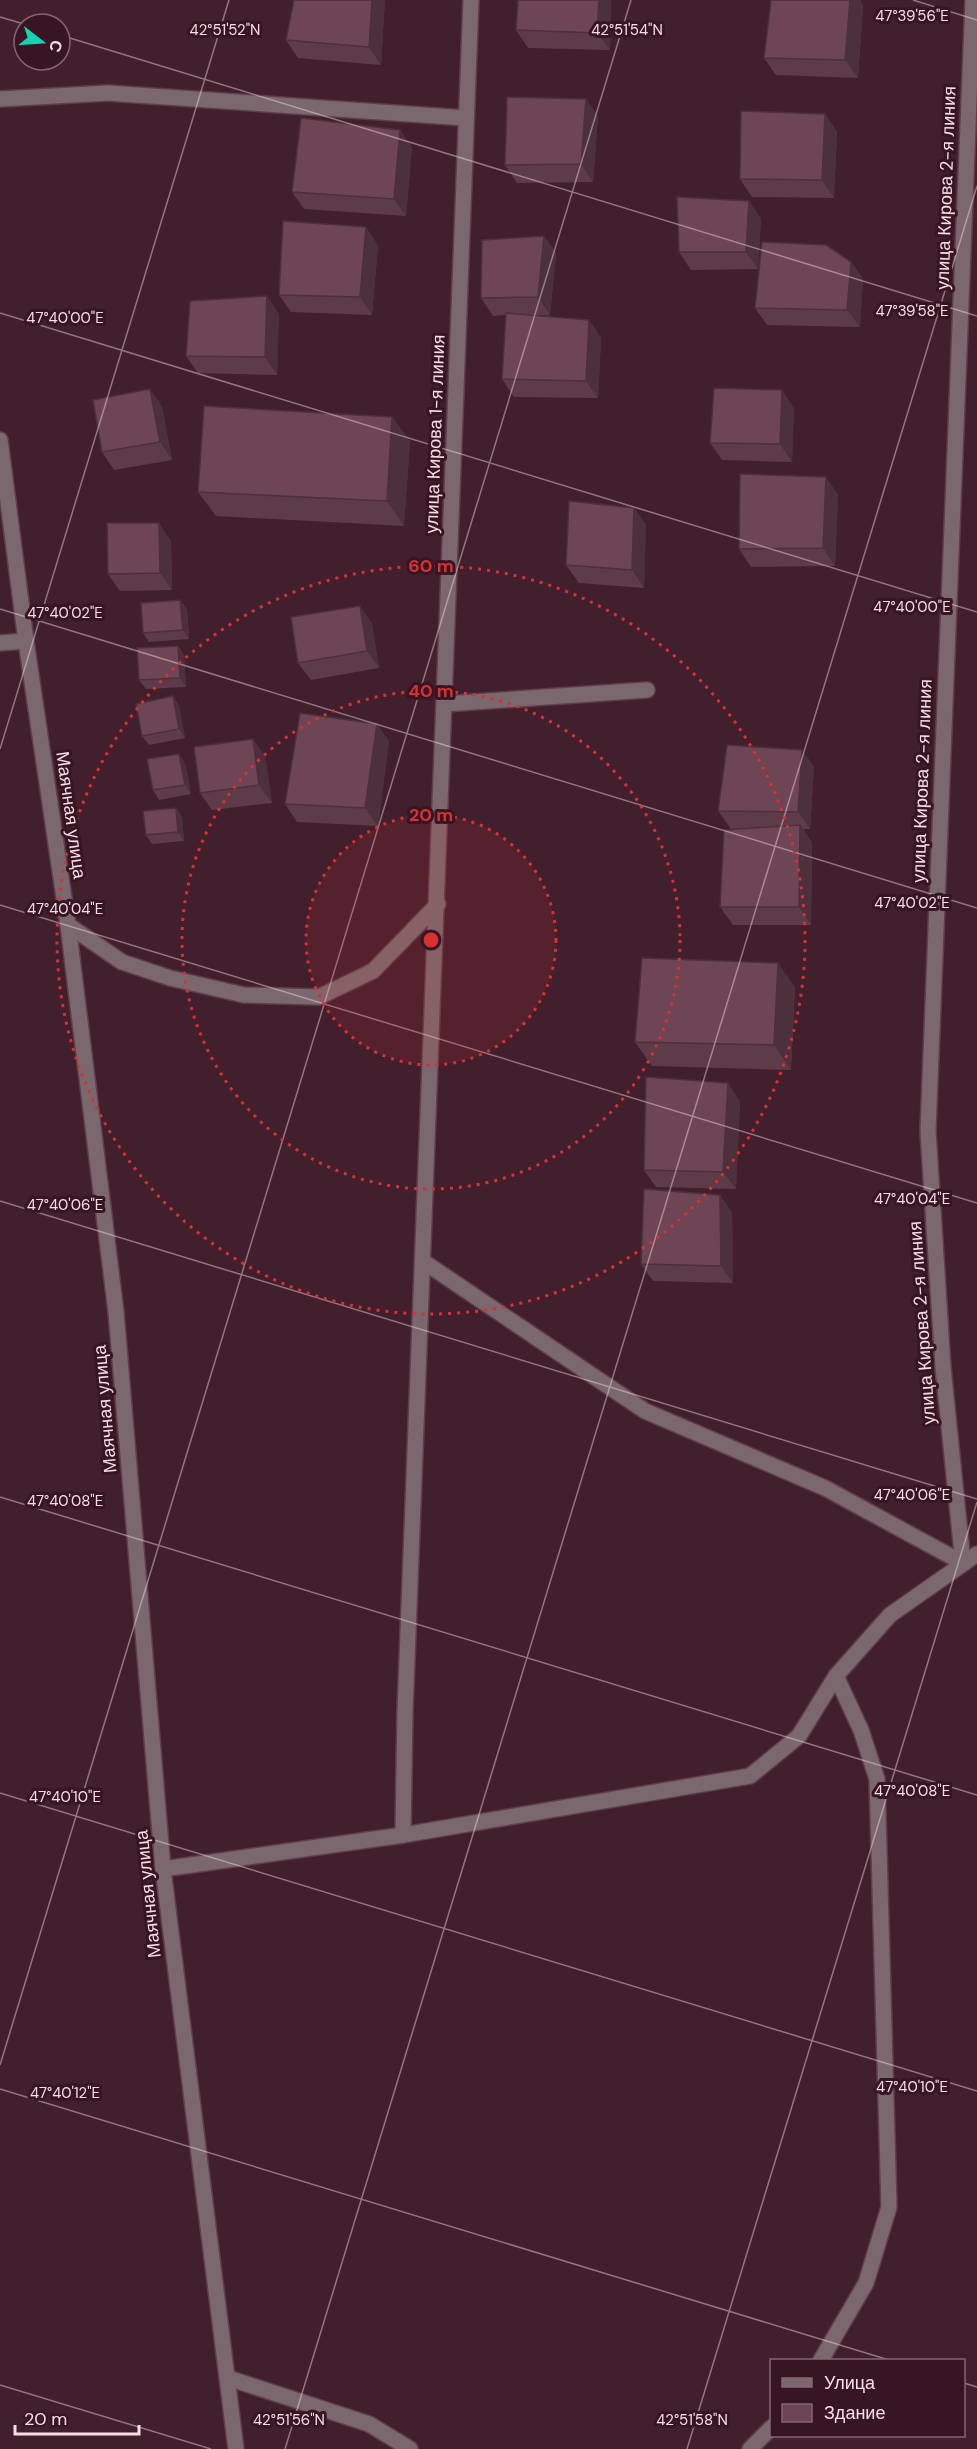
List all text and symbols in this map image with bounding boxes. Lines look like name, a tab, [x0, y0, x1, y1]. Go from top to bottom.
text: 47°39'56"E	[875, 6, 949, 26]
north arrow	[12, 12, 72, 72]
text: 42°51'52"N	[190, 20, 260, 40]
text: 42°51'54"N	[591, 20, 663, 40]
text: С	[44, 38, 68, 55]
street label: улица Кирова 2-я линия	[930, 86, 962, 290]
text: 47°39'58"E	[875, 301, 949, 321]
text: 47°40'00"E	[26, 308, 104, 328]
street label: улица Кирова 1-я линия	[420, 334, 450, 534]
text: 60 m	[408, 554, 454, 578]
text: 47°40'00"E	[873, 597, 951, 617]
text: 47°40'02"E	[27, 603, 103, 623]
text: 40 m	[408, 679, 454, 703]
street label: улица Кирова 2-я линия	[906, 679, 938, 883]
street label: Маячная улица	[50, 750, 92, 881]
text: 20 m	[409, 803, 453, 827]
text: 47°40'02"E	[874, 893, 950, 913]
text: 47°40'04"E	[27, 899, 103, 919]
centre of rings	[421, 930, 441, 950]
text: 47°40'04"E	[874, 1189, 950, 1209]
text: 47°40'06"E	[27, 1195, 103, 1215]
street label: улица Кирова 2-я линия	[903, 1220, 941, 1426]
street label: Маячная улица	[87, 1343, 123, 1474]
text: 47°40'06"E	[874, 1485, 950, 1505]
text: 47°40'08"E	[27, 1491, 103, 1511]
text: 47°40'08"E	[874, 1781, 950, 1801]
text: 47°40'10"E	[29, 1787, 101, 1807]
street label: Маячная улица	[129, 1828, 167, 1959]
text: 47°40'10"E	[876, 2077, 948, 2097]
text: 47°40'12"E	[30, 2083, 100, 2103]
legend	[770, 2359, 965, 2437]
text: Улица	[824, 2371, 876, 2395]
scale bar	[15, 2398, 140, 2436]
text: Здание	[824, 2401, 885, 2425]
text: 20 m	[24, 2407, 67, 2431]
text: 42°51'56"N	[253, 2410, 325, 2430]
text: 42°51'58"N	[656, 2410, 728, 2430]

